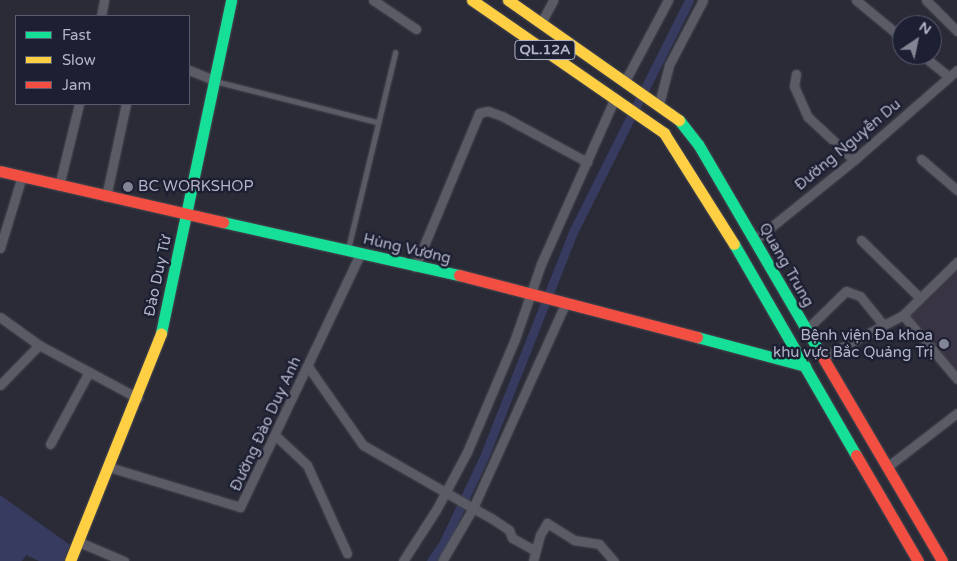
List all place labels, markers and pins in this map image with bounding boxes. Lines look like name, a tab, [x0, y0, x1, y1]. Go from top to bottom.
place label: BC WORKSHOP	[138, 178, 254, 196]
marker: BC WORKSHOP	[122, 181, 134, 193]
place label: Bệnh viện Đa khoa khu vực Bắc Quảng Trị	[773, 326, 933, 361]
marker: Bệnh viện Đa khoa khu vực Bắc Quảng Trị	[937, 337, 951, 351]

